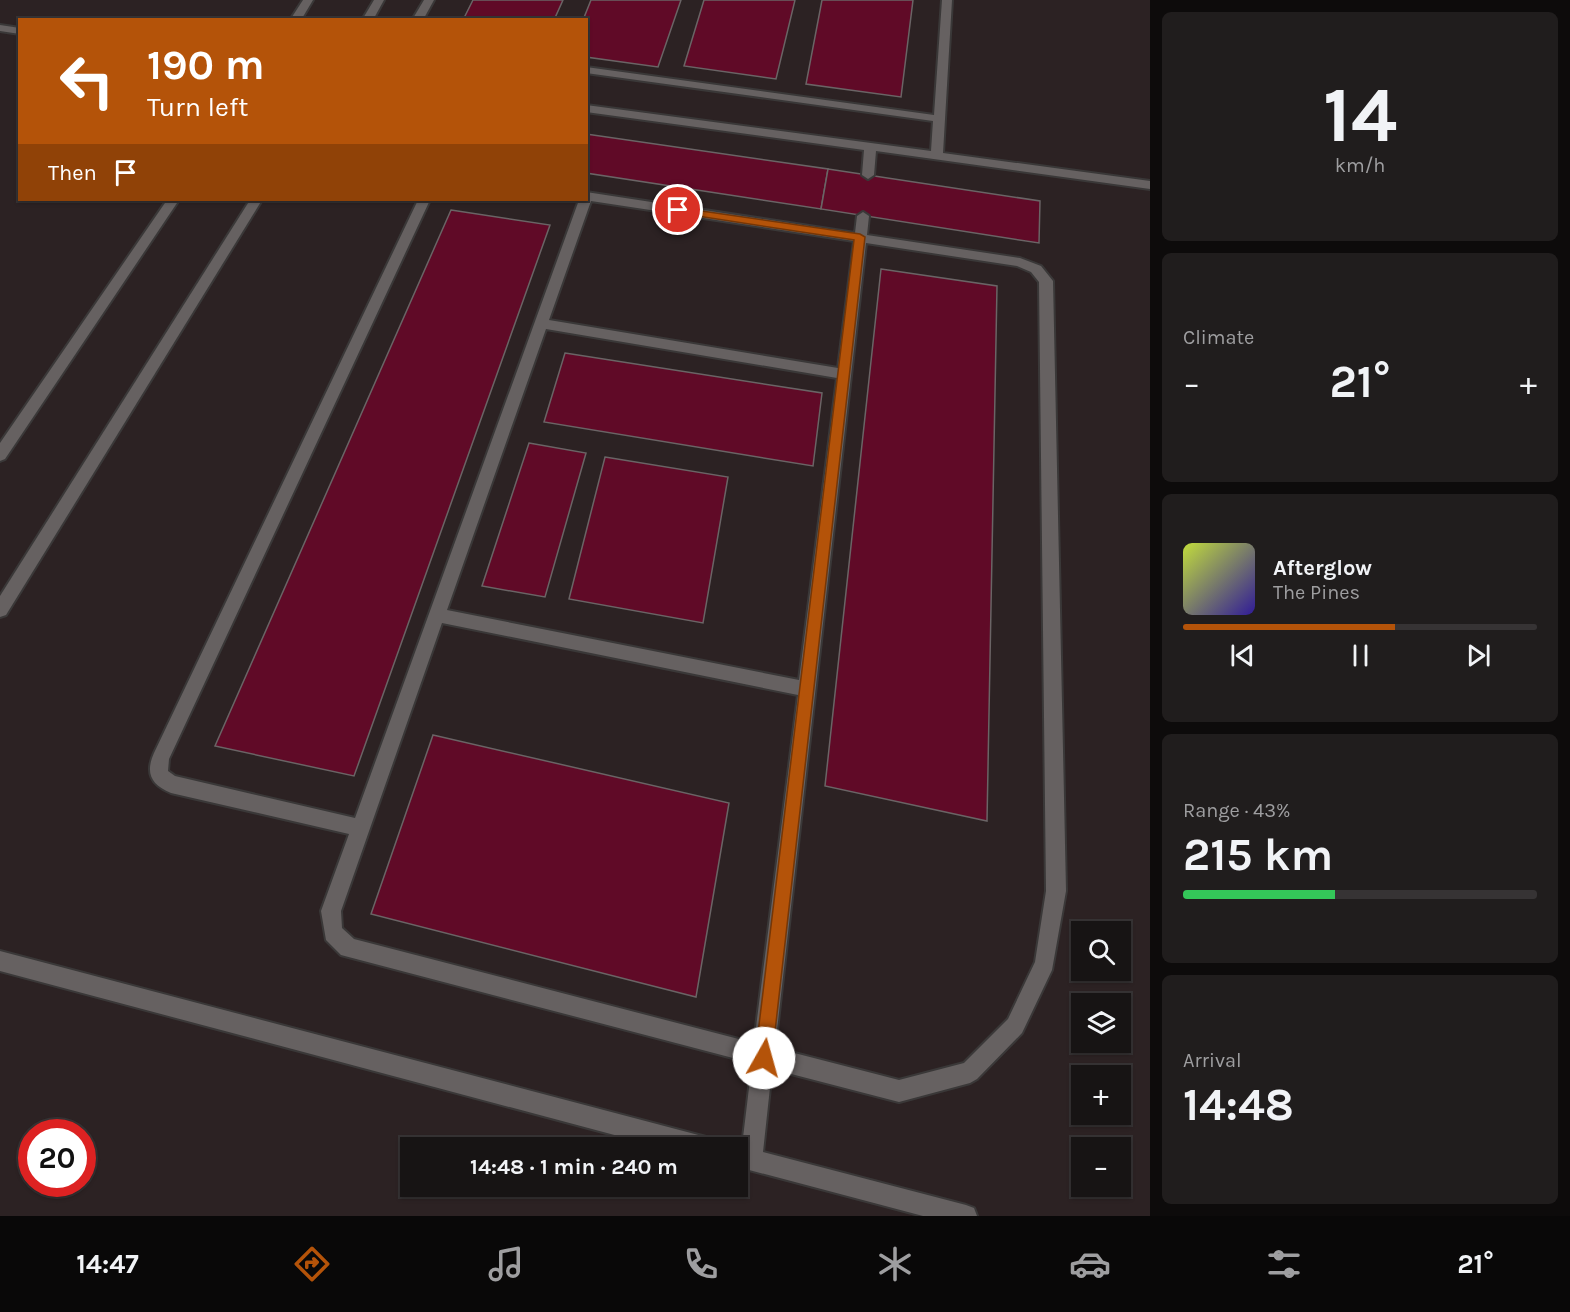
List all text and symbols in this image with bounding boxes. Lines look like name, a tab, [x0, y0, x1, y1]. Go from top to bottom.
text: 190 m	[147, 40, 265, 90]
icon: left	[48, 42, 126, 120]
text: 14	[1323, 69, 1397, 161]
text: Turn left	[147, 91, 248, 123]
text: km/h	[1335, 154, 1385, 177]
icon: arrive	[109, 156, 142, 189]
text: Then	[48, 160, 97, 186]
pin	[652, 184, 703, 235]
icon: arrive	[661, 193, 694, 226]
text: Climate	[1183, 326, 1254, 349]
text: 21°	[1330, 356, 1390, 408]
text: −	[1183, 364, 1200, 402]
text: +	[1520, 364, 1537, 402]
text: Afterglow	[1273, 555, 1372, 581]
text: The Pines	[1273, 581, 1360, 604]
icon: previous	[1226, 639, 1259, 672]
icon: pause	[1344, 639, 1377, 672]
icon: next	[1462, 639, 1495, 672]
text: Range · 43%	[1183, 799, 1290, 822]
text: 215 km	[1183, 829, 1333, 881]
map controls	[1071, 921, 1131, 1197]
button: search	[1071, 921, 1131, 981]
button: layers	[1071, 993, 1131, 1053]
position arrow	[732, 1026, 796, 1090]
text: Arrival	[1183, 1049, 1242, 1072]
button: +	[1071, 1065, 1131, 1125]
text: 14:48	[1183, 1079, 1294, 1131]
speed limit sign: 20	[18, 1119, 96, 1197]
button: −	[1071, 1137, 1131, 1197]
text: 14:48 · 1 min · 240 m	[470, 1154, 678, 1180]
icon: directions	[291, 1243, 333, 1285]
icon: music	[485, 1243, 527, 1285]
icon: phone	[680, 1243, 722, 1285]
icon: climate	[874, 1243, 916, 1285]
icon: car	[1069, 1243, 1111, 1285]
icon: filters	[1263, 1243, 1305, 1285]
text: 14:47	[76, 1248, 139, 1280]
text: 21°	[1457, 1248, 1494, 1280]

